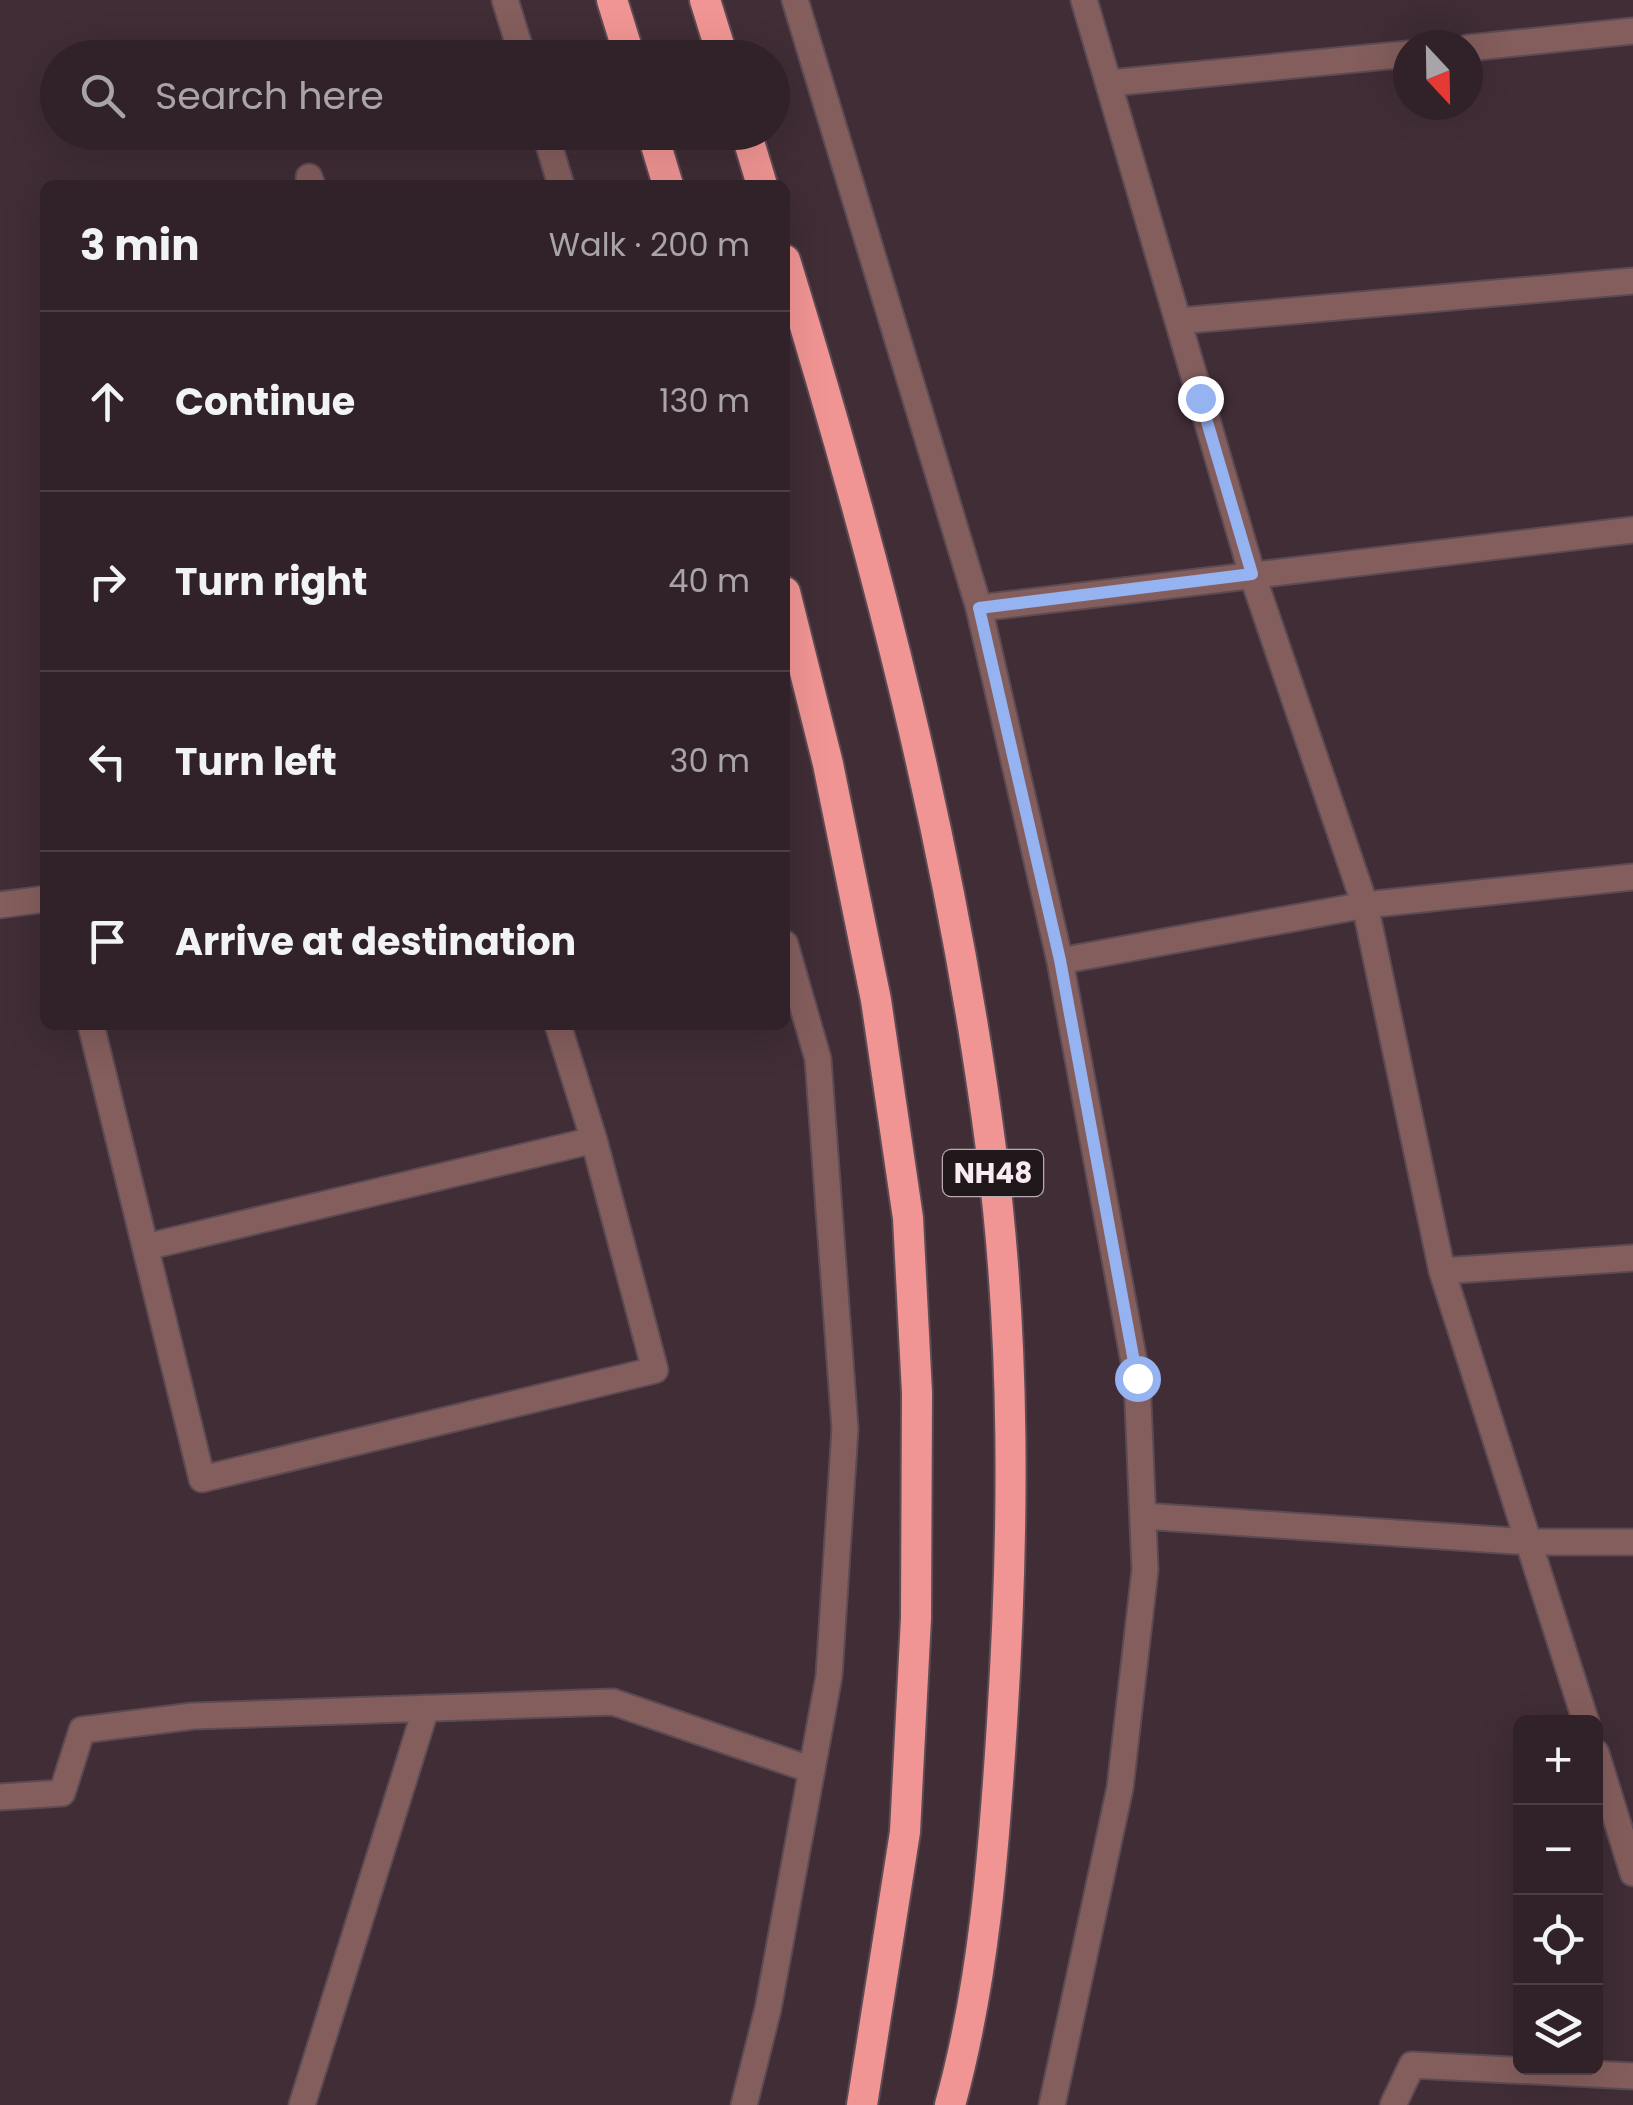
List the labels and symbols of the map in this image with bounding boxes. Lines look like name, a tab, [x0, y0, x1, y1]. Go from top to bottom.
north arrow	[1393, 30, 1483, 120]
route end	[1178, 376, 1224, 422]
road number: NH48	[943, 1150, 1043, 1196]
route start	[1115, 1356, 1161, 1402]

